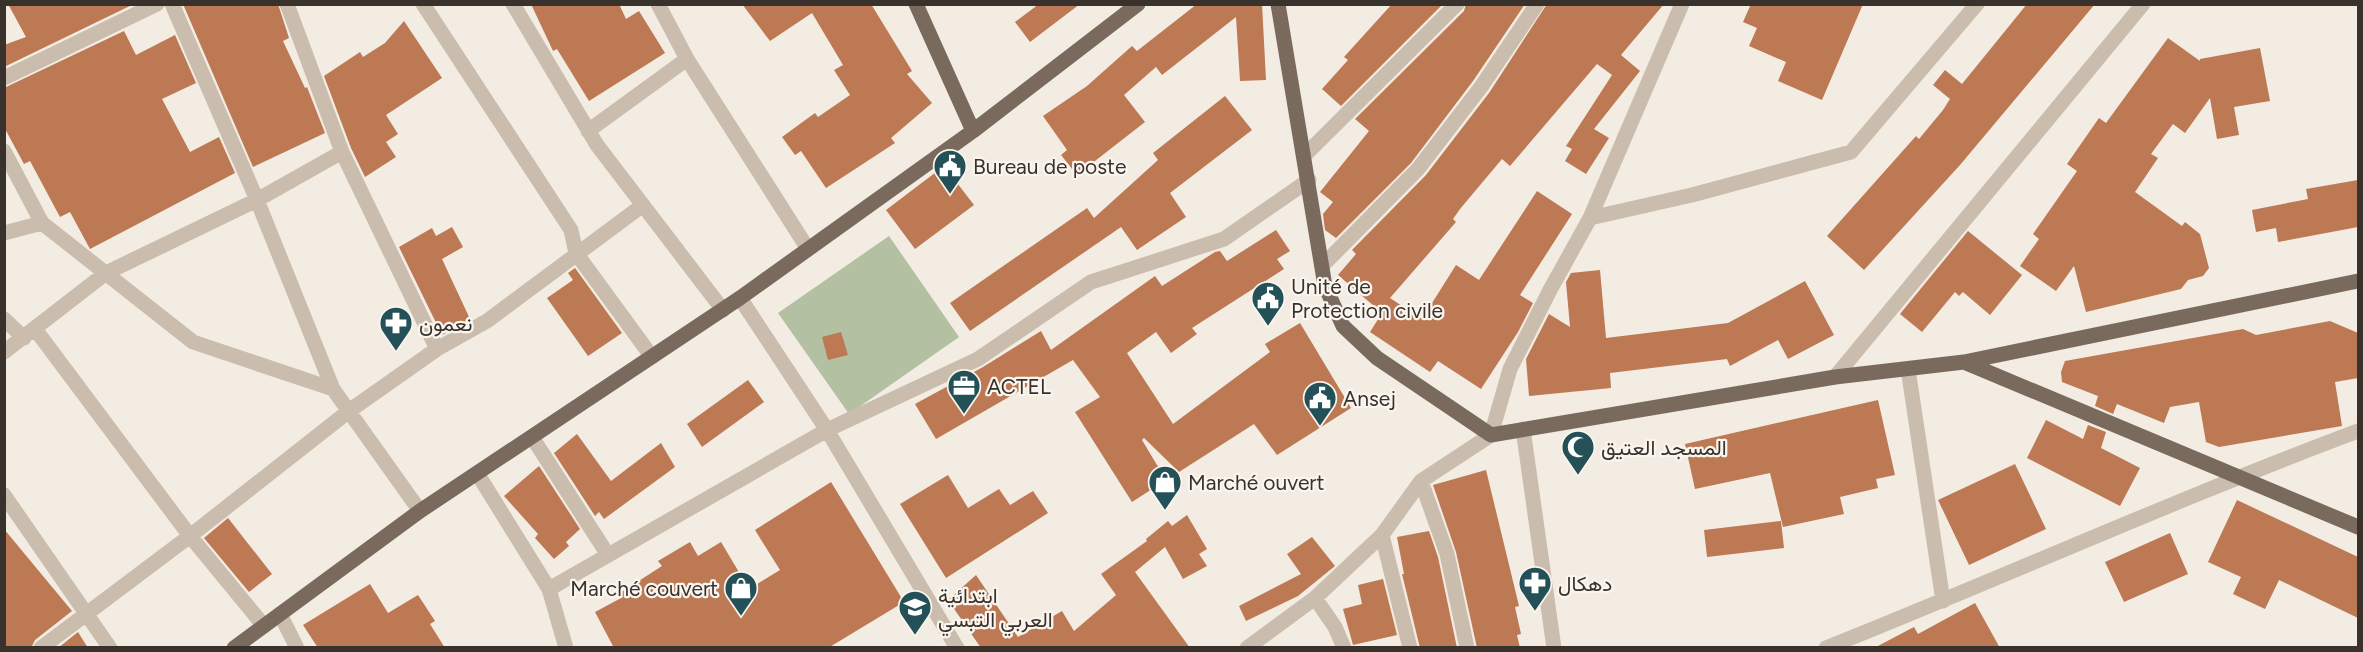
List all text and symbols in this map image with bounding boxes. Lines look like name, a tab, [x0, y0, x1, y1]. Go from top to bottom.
public building icon: Bureau de poste	[932, 148, 968, 195]
place label: Bureau de poste	[973, 154, 1126, 179]
place label: Unité de Protection civile	[1291, 274, 1443, 323]
public building icon: Unité de Protection civile	[1250, 280, 1286, 327]
pharmacy icon: نعمون	[378, 305, 414, 352]
place label: نعمون	[419, 311, 473, 337]
office icon: ACTEL	[946, 368, 982, 415]
place label: ACTEL	[987, 374, 1051, 399]
public building icon: Ansej	[1302, 380, 1338, 427]
place label: Ansej	[1343, 386, 1396, 411]
mosque icon: المسجد العتيق	[1560, 429, 1596, 476]
place label: المسجد العتيق	[1601, 435, 1727, 460]
shop icon: Marché ouvert	[1147, 464, 1183, 511]
place label: Marché ouvert	[1188, 470, 1324, 495]
pharmacy icon: دهكال	[1517, 565, 1553, 612]
shop icon: Marché couvert	[723, 570, 759, 617]
place label: دهكال	[1558, 571, 1612, 596]
place label: Marché couvert	[570, 576, 718, 601]
place label: ابتدائية العربي التبسي	[938, 583, 1053, 637]
school or university icon: ابتدائية العربي التبسي	[897, 589, 933, 636]

